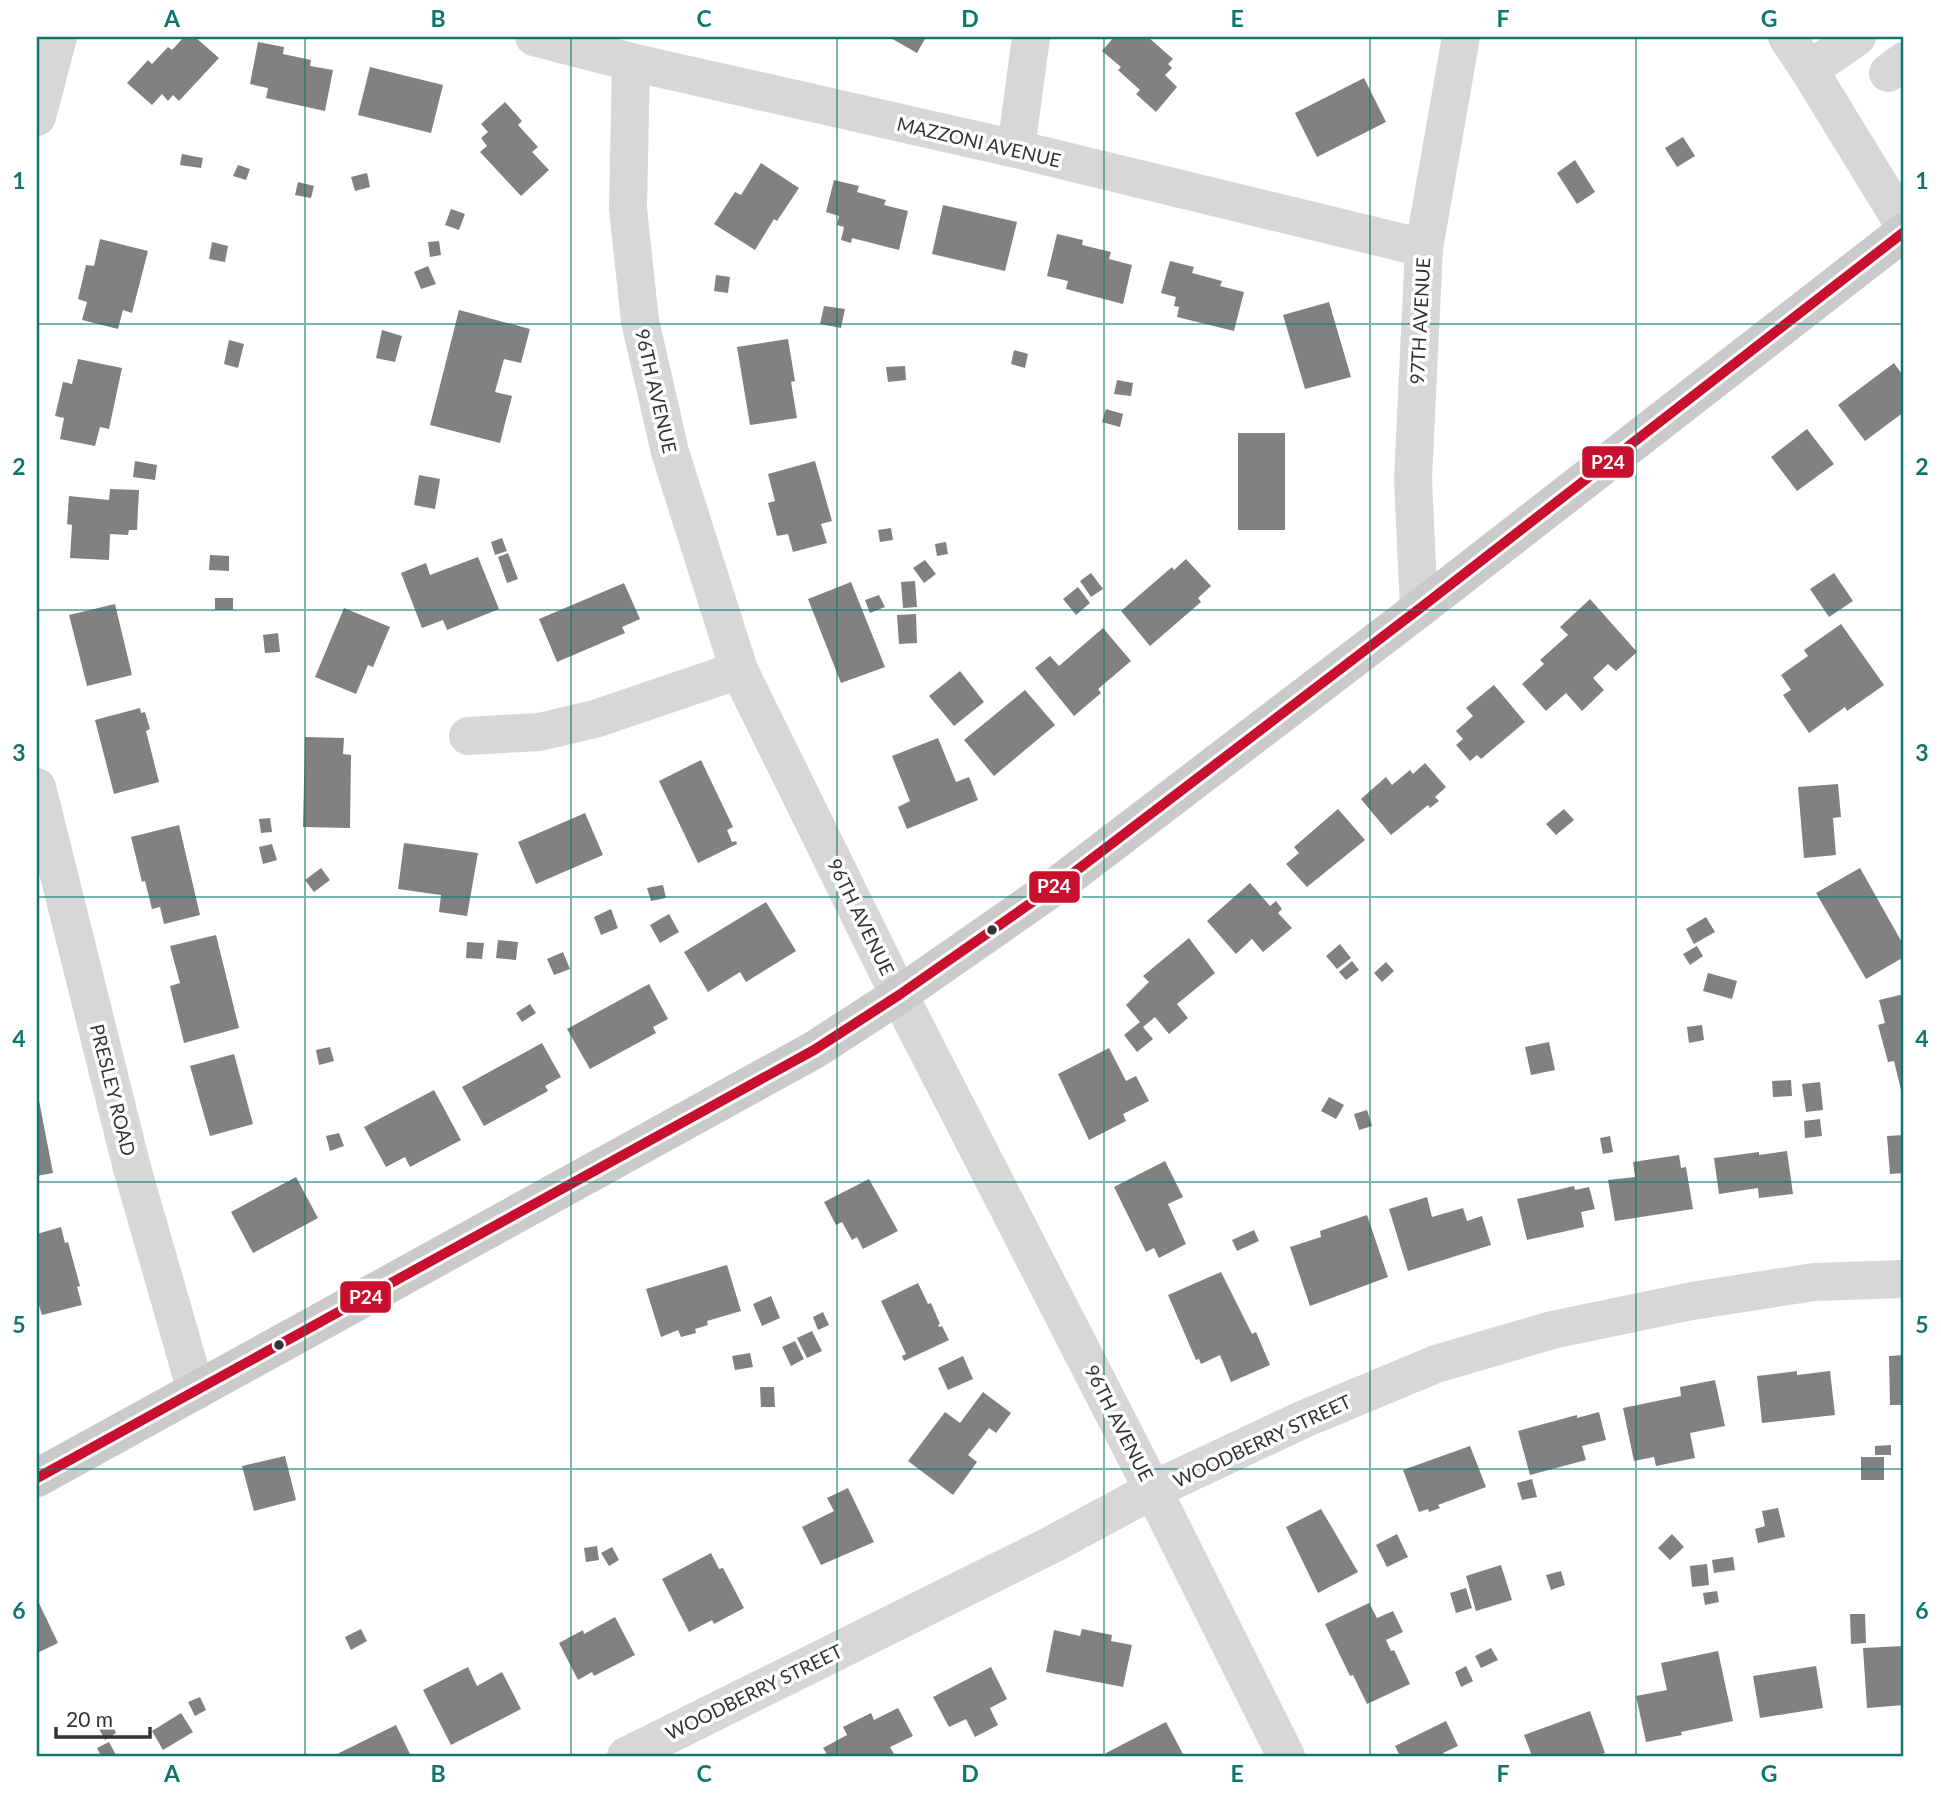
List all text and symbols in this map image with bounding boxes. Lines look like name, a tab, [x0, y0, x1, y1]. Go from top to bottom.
text: A	[163, 4, 181, 32]
text: B	[430, 4, 446, 32]
text: C	[696, 4, 712, 32]
text: D	[961, 4, 979, 32]
text: E	[1230, 4, 1244, 32]
text: F	[1496, 4, 1510, 32]
text: G	[1761, 4, 1777, 32]
street label: MAZZONI AVENUE	[895, 111, 1063, 172]
text: 1	[12, 166, 26, 194]
text: 1	[1915, 166, 1929, 194]
street label: 97TH AVENUE	[1405, 257, 1434, 385]
street label: 96TH AVENUE	[631, 326, 682, 455]
line badge: P24	[1581, 445, 1635, 479]
text: P24	[1591, 450, 1625, 473]
text: 2	[12, 452, 26, 480]
text: 2	[1915, 452, 1929, 480]
text: 3	[12, 738, 26, 766]
text: 3	[1915, 738, 1929, 766]
street label: 96TH AVENUE	[823, 855, 900, 979]
line badge: P24	[1028, 870, 1081, 904]
text: P24	[1037, 874, 1071, 897]
unlabelled marker	[985, 923, 999, 937]
street label: PRESLEY ROAD	[86, 1021, 141, 1158]
text: 4	[12, 1024, 26, 1052]
text: 4	[1915, 1024, 1929, 1052]
line badge: P24	[339, 1280, 392, 1314]
text: P24	[349, 1285, 383, 1308]
text: 5	[12, 1310, 26, 1338]
text: 5	[1915, 1310, 1929, 1338]
unlabelled marker	[272, 1338, 286, 1352]
street label: 96TH AVENUE	[1080, 1361, 1159, 1485]
street label: WOODBERRY STREET	[1169, 1389, 1354, 1492]
text: 6	[12, 1596, 26, 1624]
text: 6	[1915, 1596, 1929, 1624]
street label: WOODBERRY STREET	[662, 1639, 846, 1744]
scale bar	[56, 1695, 150, 1739]
text: 20 m	[66, 1706, 113, 1731]
text: A	[163, 1759, 181, 1787]
text: B	[430, 1759, 446, 1787]
text: C	[696, 1759, 712, 1787]
text: D	[961, 1759, 979, 1787]
text: E	[1230, 1759, 1244, 1787]
text: F	[1496, 1759, 1510, 1787]
text: G	[1761, 1759, 1777, 1787]

